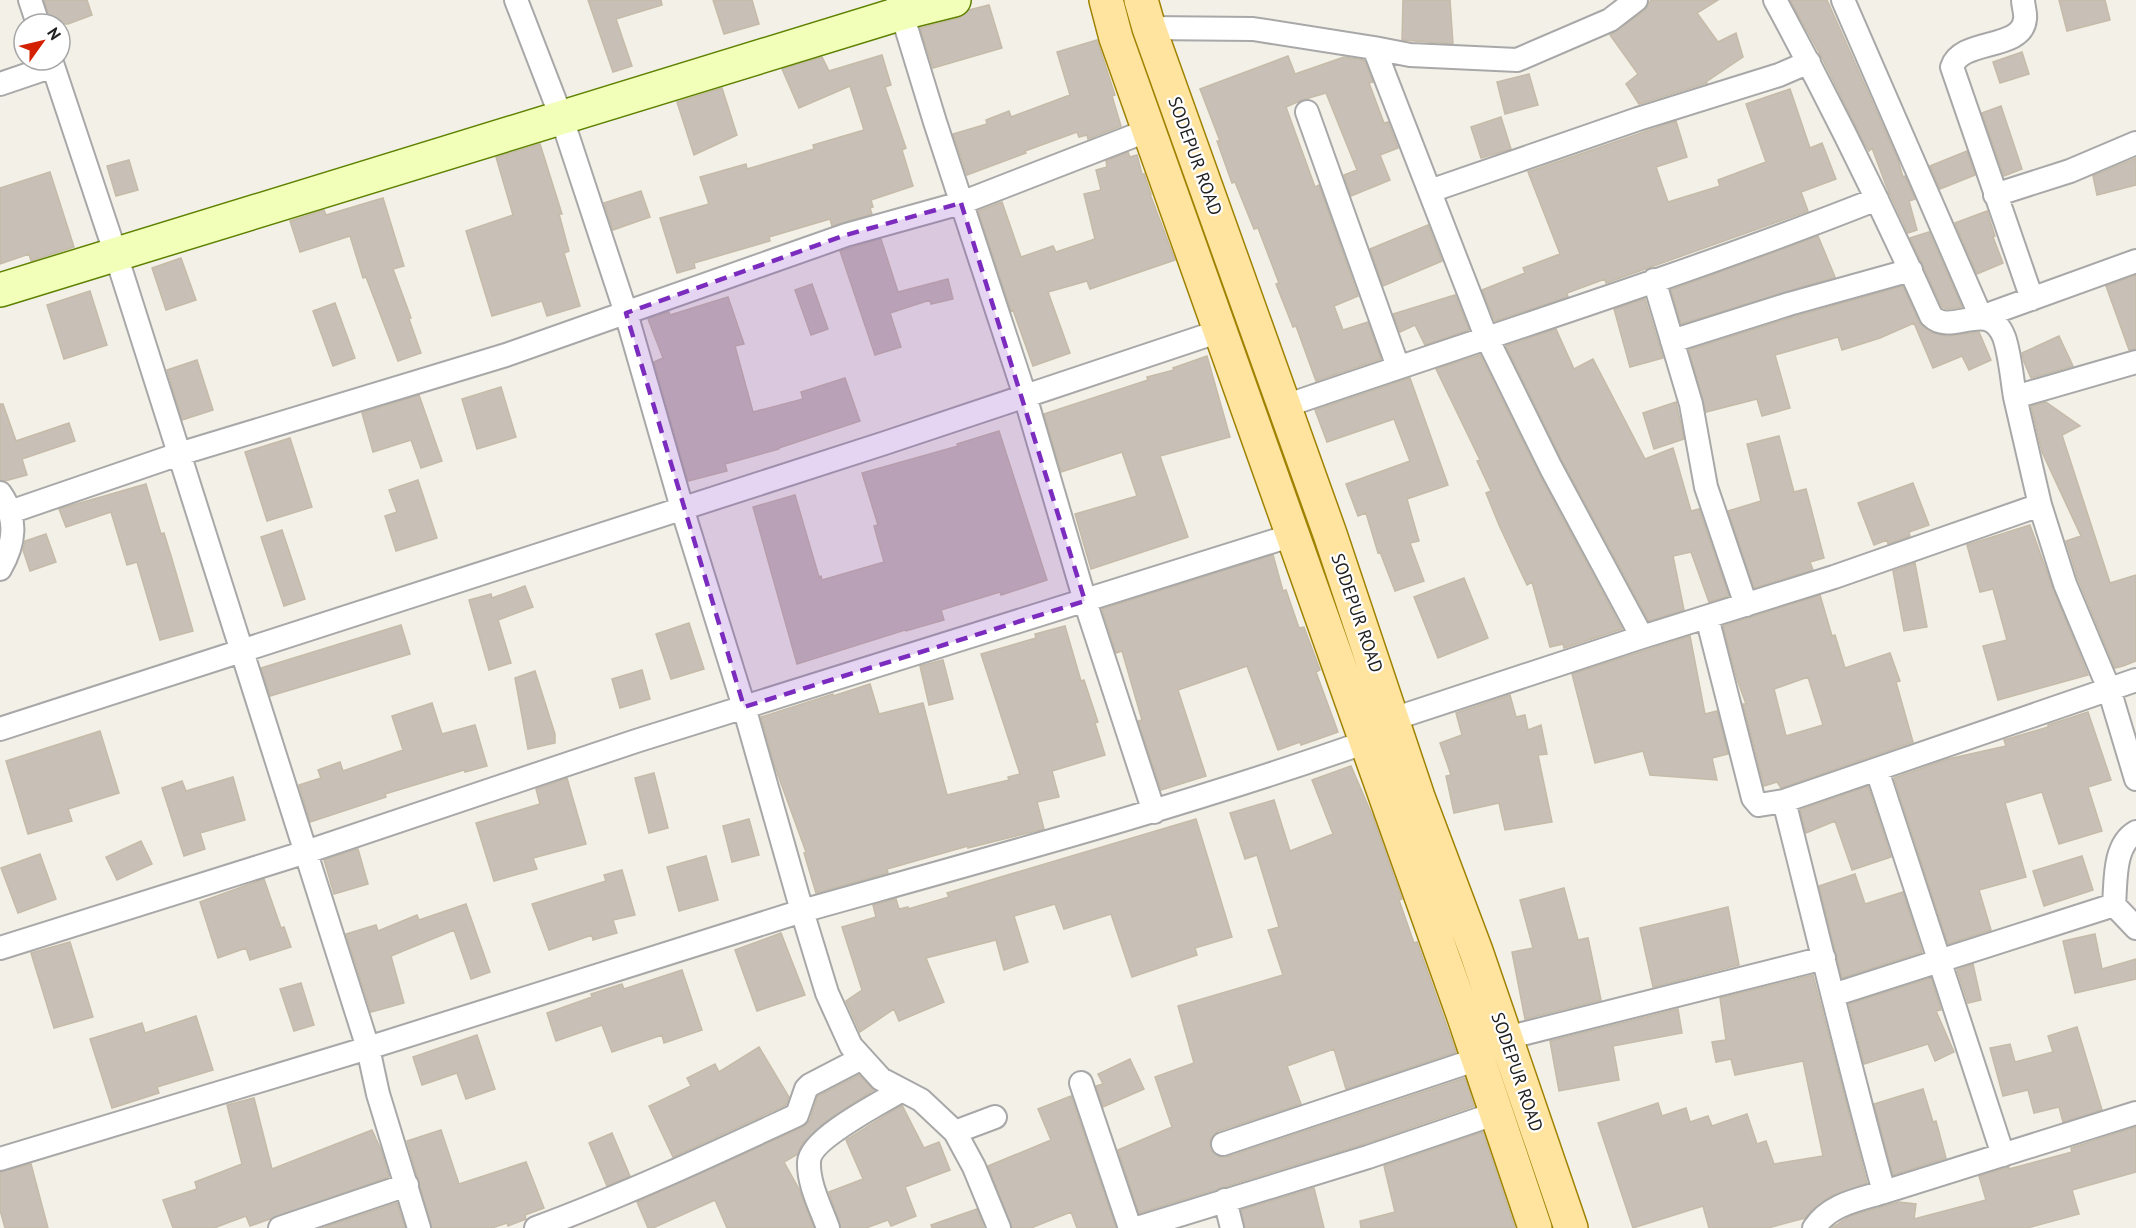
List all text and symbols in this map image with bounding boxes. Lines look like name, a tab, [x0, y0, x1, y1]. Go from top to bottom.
north arrow	[12, 12, 72, 72]
text: N	[43, 24, 66, 44]
street label: SODEPUR ROAD	[1163, 93, 1228, 218]
street label: SODEPUR ROAD	[1326, 550, 1389, 676]
street label: SODEPUR ROAD	[1486, 1009, 1549, 1135]

